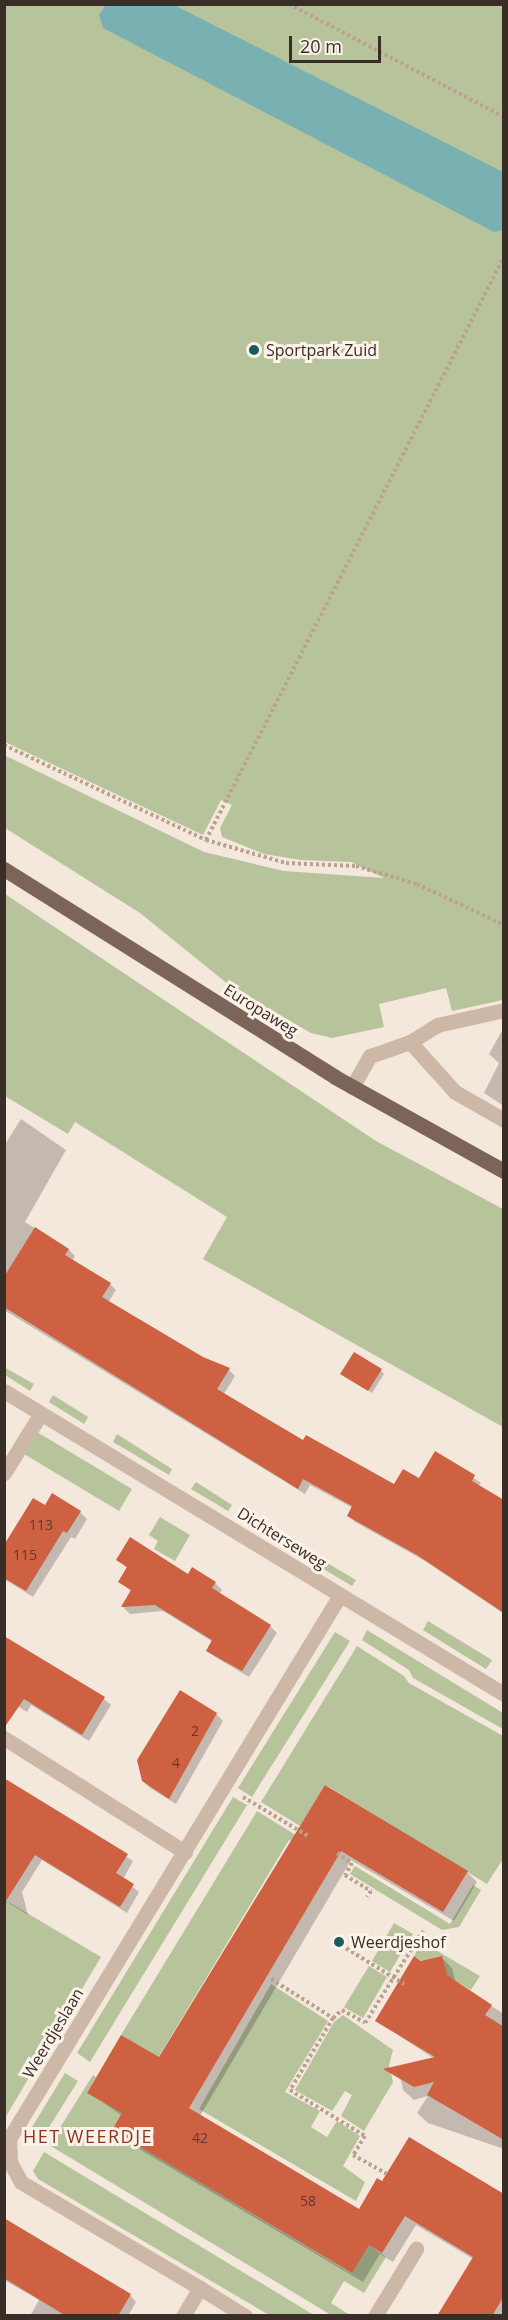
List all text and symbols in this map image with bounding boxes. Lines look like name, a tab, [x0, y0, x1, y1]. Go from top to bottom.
scale bar	[292, 24, 384, 62]
text: 20 m	[300, 34, 342, 58]
place label: Sportpark Zuid	[266, 340, 377, 360]
marker: Sportpark Zuid	[247, 343, 261, 357]
street label: Europaweg	[220, 980, 302, 1040]
street label: Dichterseweg	[234, 1503, 330, 1573]
house number: 113	[29, 1517, 53, 1533]
house number: 115	[13, 1547, 37, 1563]
house number: 2	[191, 1723, 199, 1739]
house number: 4	[172, 1755, 180, 1771]
place label: Weerdjeshof	[351, 1932, 446, 1952]
marker: Weerdjeshof	[332, 1935, 346, 1949]
street label: Weerdjeslaan	[19, 1985, 87, 2081]
district label: HET WEERDJE	[23, 2125, 153, 2147]
house number: 42	[192, 2130, 208, 2146]
house number: 58	[300, 2193, 316, 2209]

